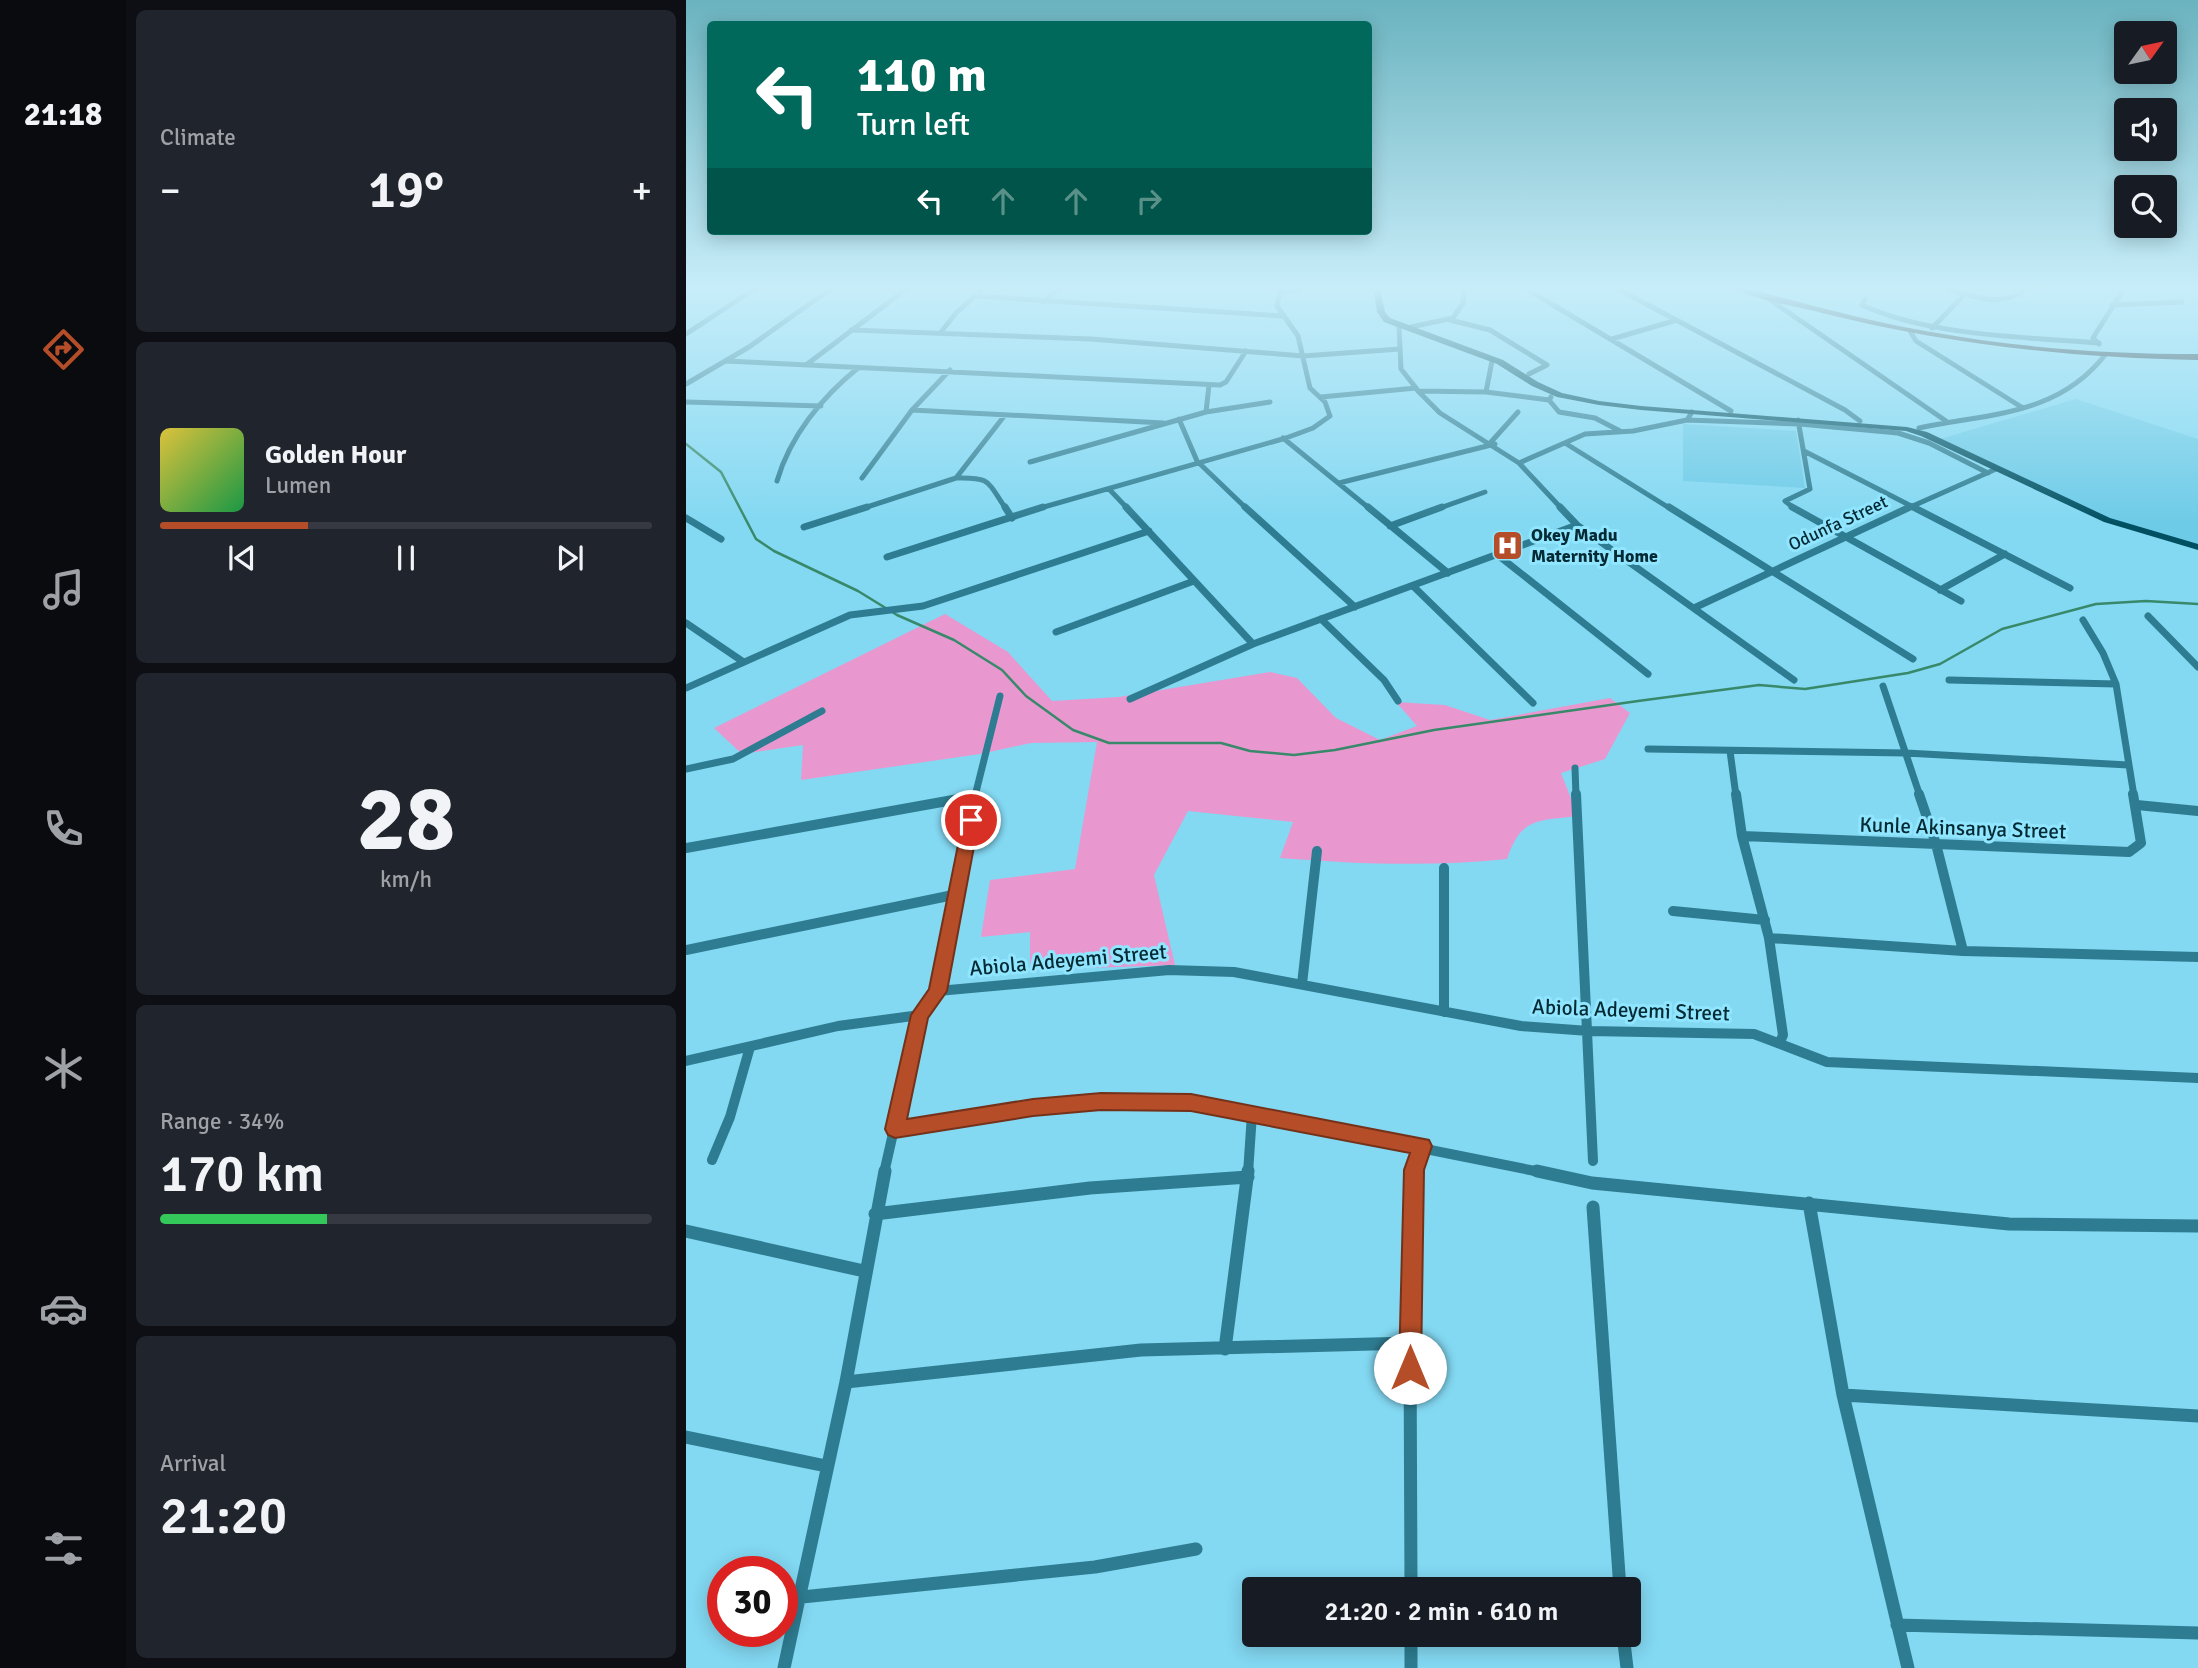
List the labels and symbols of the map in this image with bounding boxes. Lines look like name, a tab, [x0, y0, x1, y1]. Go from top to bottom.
north arrow	[2114, 21, 2177, 84]
street label: Odunfa Street	[1785, 490, 1891, 556]
place label: Okey Madu Maternity Home	[1531, 524, 1658, 567]
hospital icon: Okey Madu Maternity Home	[1491, 528, 1525, 562]
pin	[941, 790, 1001, 850]
street label: Kunle Akinsanya Street	[1859, 811, 2067, 845]
street label: Abiola Adeyemi Street	[968, 938, 1168, 982]
street label: Abiola Adeyemi Street	[1532, 994, 1730, 1026]
position arrow	[1373, 1331, 1447, 1405]
speed limit sign: 30	[707, 1556, 798, 1647]

